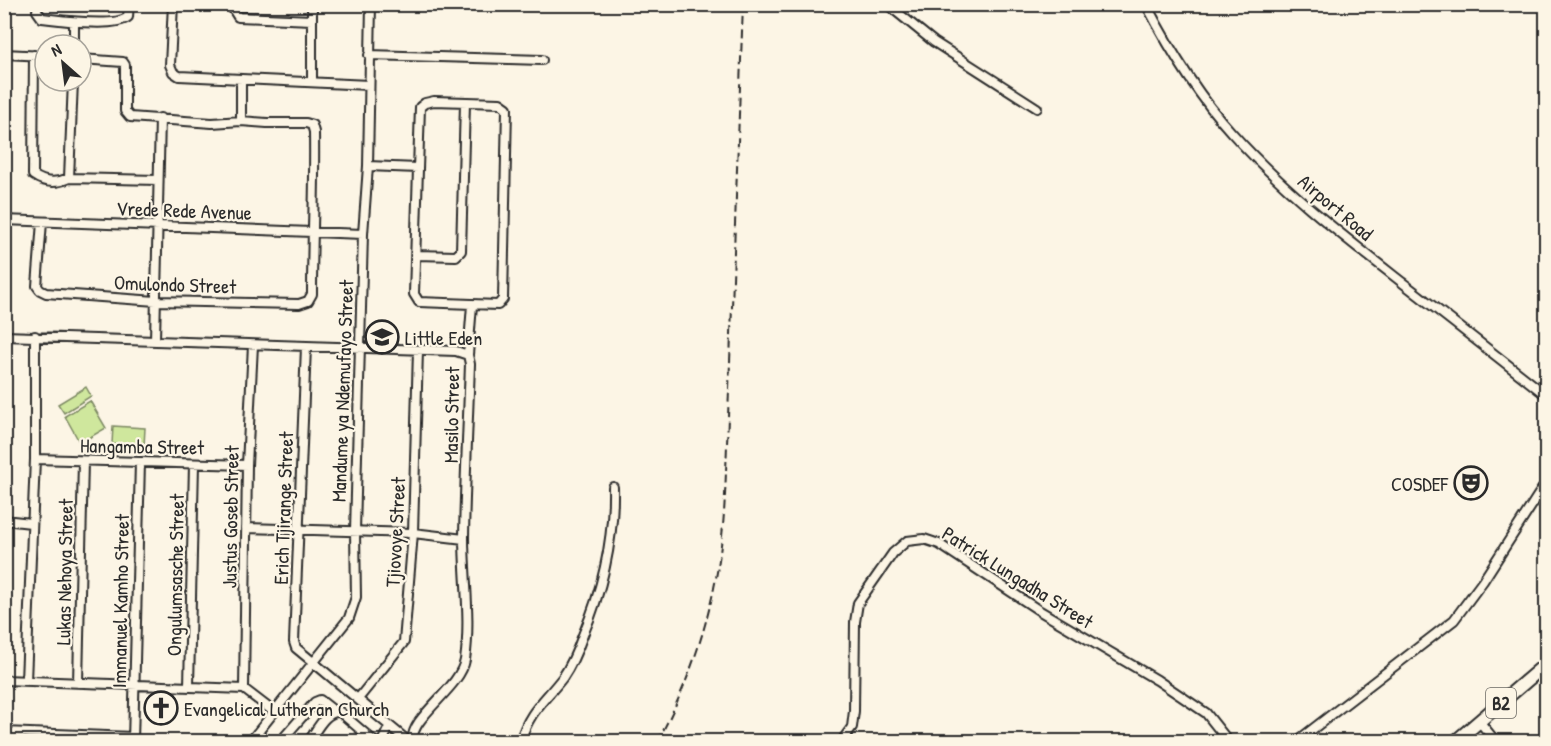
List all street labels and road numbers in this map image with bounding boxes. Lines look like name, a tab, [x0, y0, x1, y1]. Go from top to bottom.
street label: Airport Road	[1293, 168, 1379, 247]
street label: Vrede Rede Avenue	[116, 194, 252, 226]
street label: Omulondo Street	[113, 268, 238, 300]
street label: Mandume ya Ndemufayo Street	[325, 278, 359, 503]
street label: Masilo Street	[437, 365, 465, 463]
street label: Erich Tjirange Street	[267, 430, 299, 585]
street label: Hangamba Street	[80, 431, 205, 461]
street label: Justus Goseb Street	[215, 444, 245, 589]
street label: Tjiovoye Street	[379, 475, 411, 588]
street label: Ongulumsasche Street	[160, 492, 190, 656]
street label: Lukas Nehoya Street	[49, 497, 79, 645]
street label: Immanuel Kamho Street	[105, 513, 135, 688]
street label: Patrick Lungadha Street	[937, 520, 1100, 635]
road number: B2	[1486, 688, 1516, 718]

